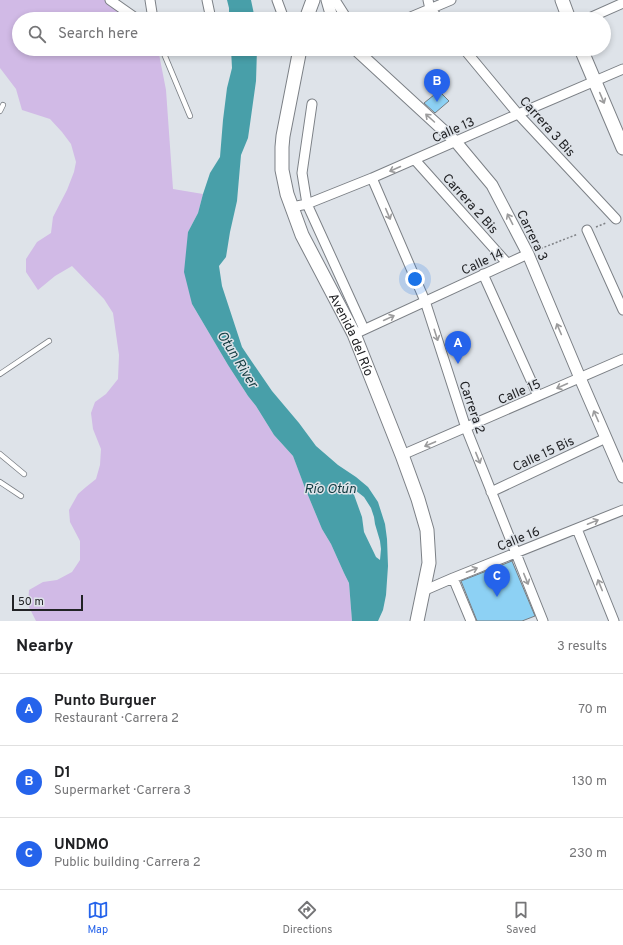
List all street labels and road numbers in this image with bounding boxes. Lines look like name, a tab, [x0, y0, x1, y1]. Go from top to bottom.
street label: Carrera 3 Bis	[515, 94, 578, 161]
street label: Calle 13	[430, 114, 478, 147]
street label: Carrera 2 Bis	[438, 171, 501, 238]
street label: Carrera 3	[512, 208, 550, 264]
street label: Calle 14	[459, 246, 507, 280]
street label: Avenida del Río	[324, 291, 376, 379]
street label: Calle 15	[496, 377, 544, 409]
street label: Carrera 2	[455, 379, 488, 436]
street label: Calle 15 Bis	[511, 434, 577, 476]
street label: Calle 16	[495, 524, 542, 556]

